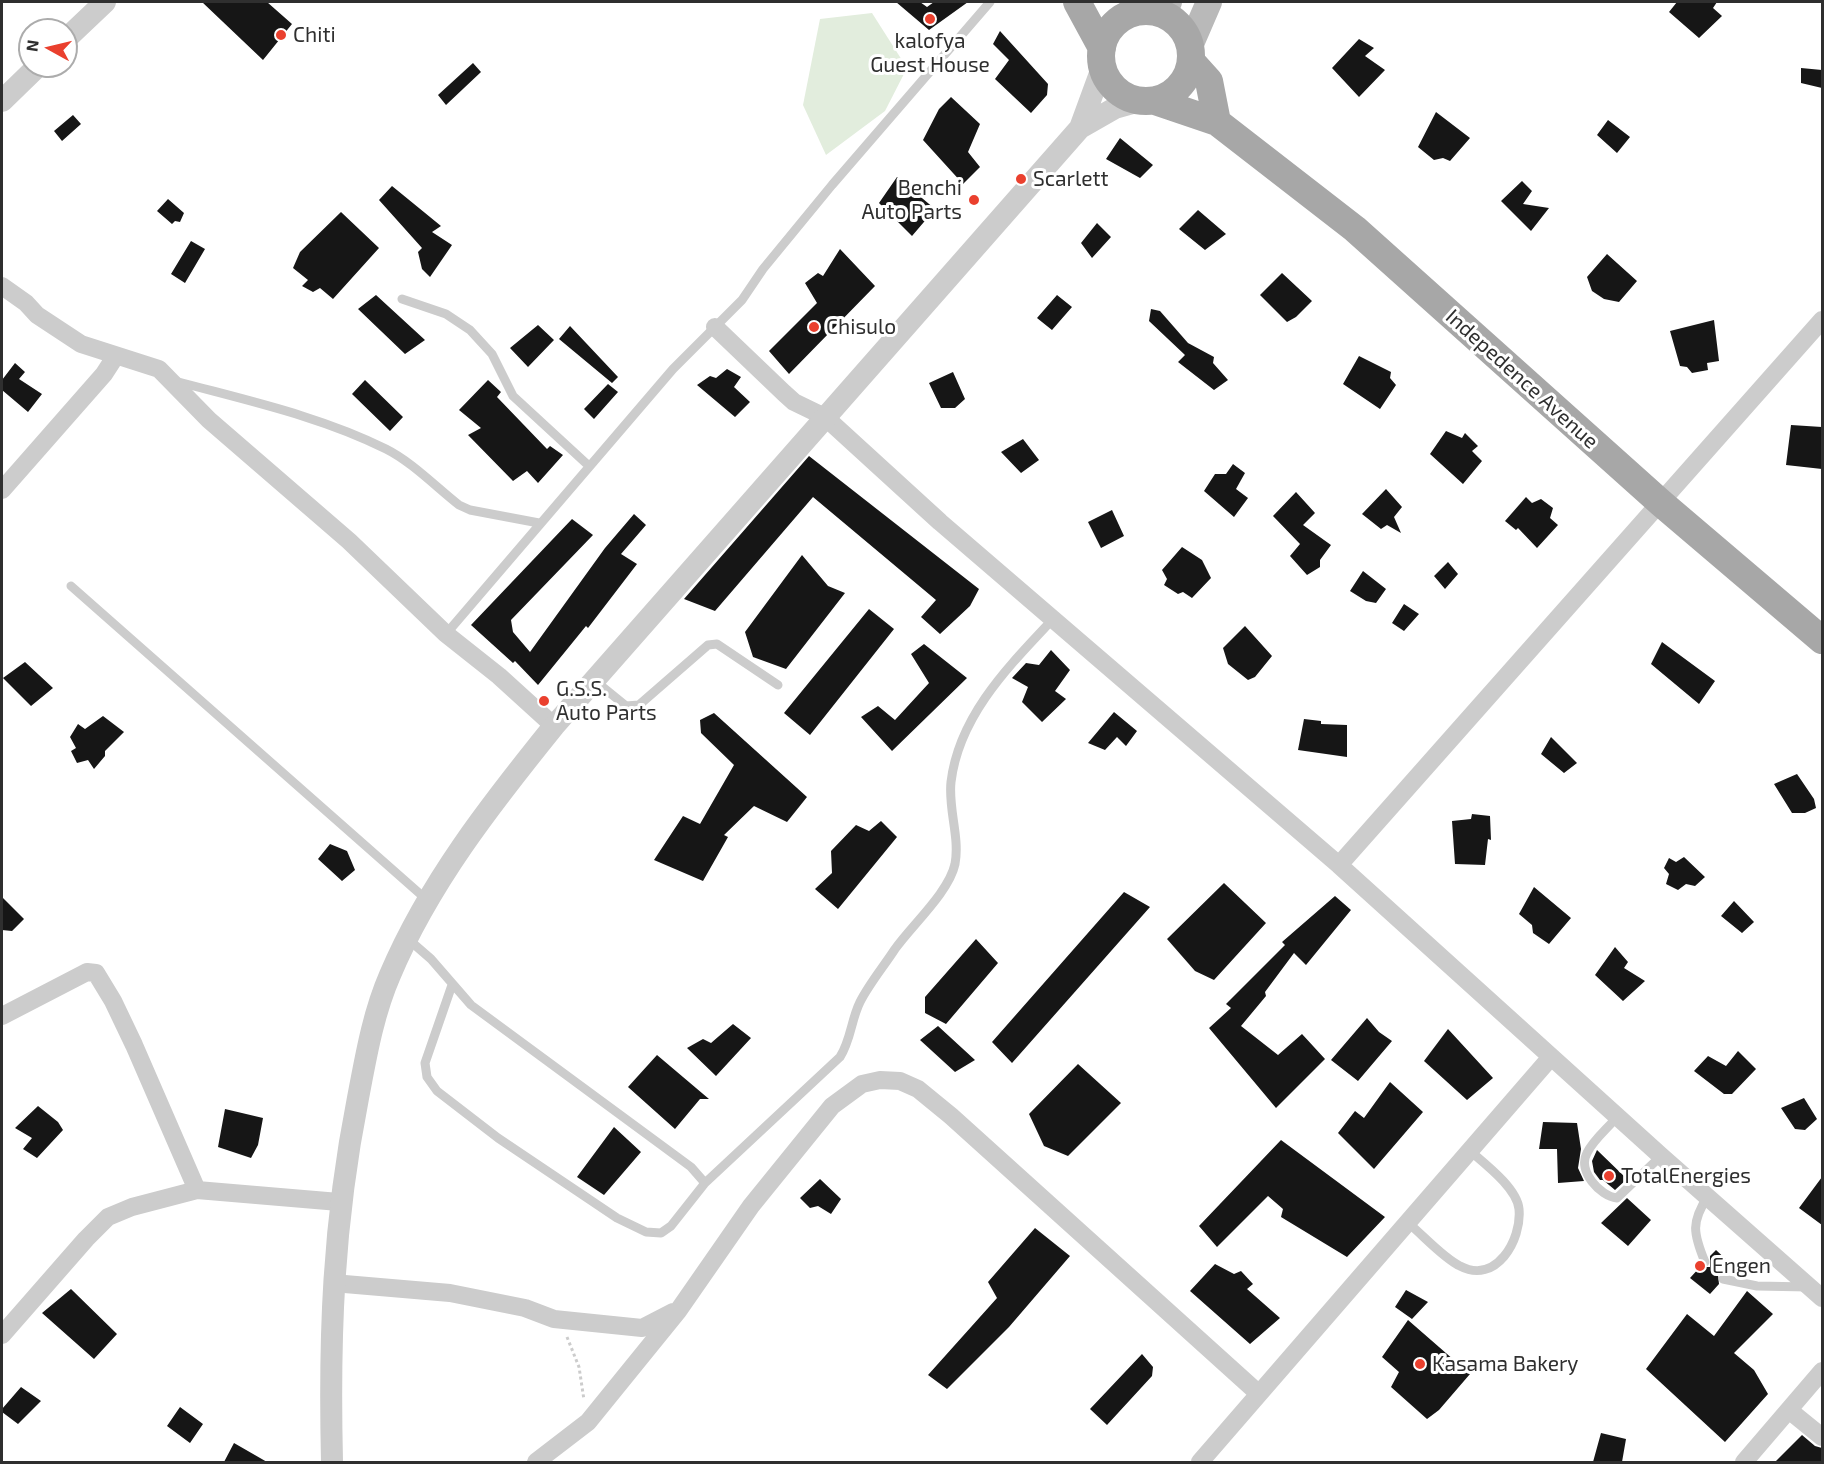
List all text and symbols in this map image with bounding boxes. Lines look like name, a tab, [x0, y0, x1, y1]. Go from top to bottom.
marker: kalofya Guest House	[923, 12, 937, 26]
north arrow	[18, 18, 78, 78]
place label: Chiti	[293, 22, 336, 48]
marker: Chiti	[274, 28, 288, 42]
place label: kalofya Guest House	[870, 28, 990, 78]
text: N	[21, 39, 42, 53]
place label: Scarlett	[1033, 166, 1109, 192]
marker: Scarlett	[1014, 172, 1028, 186]
place label: Benchi Auto Parts	[861, 175, 962, 225]
marker: Benchi Auto Parts	[967, 193, 981, 207]
street label: Indepedence Avenue	[1441, 304, 1603, 454]
place label: Chisulo	[826, 314, 896, 340]
marker: Chisulo	[807, 320, 821, 334]
place label: G.S.S. Auto Parts	[556, 676, 657, 726]
marker: G.S.S. Auto Parts	[537, 694, 551, 708]
place label: TotalEnergies	[1621, 1163, 1751, 1189]
marker: TotalEnergies	[1602, 1169, 1616, 1183]
place label: Engen	[1712, 1253, 1771, 1279]
marker: Engen	[1693, 1259, 1707, 1273]
place label: Kasama Bakery	[1432, 1351, 1578, 1377]
marker: Kasama Bakery	[1413, 1357, 1427, 1371]

